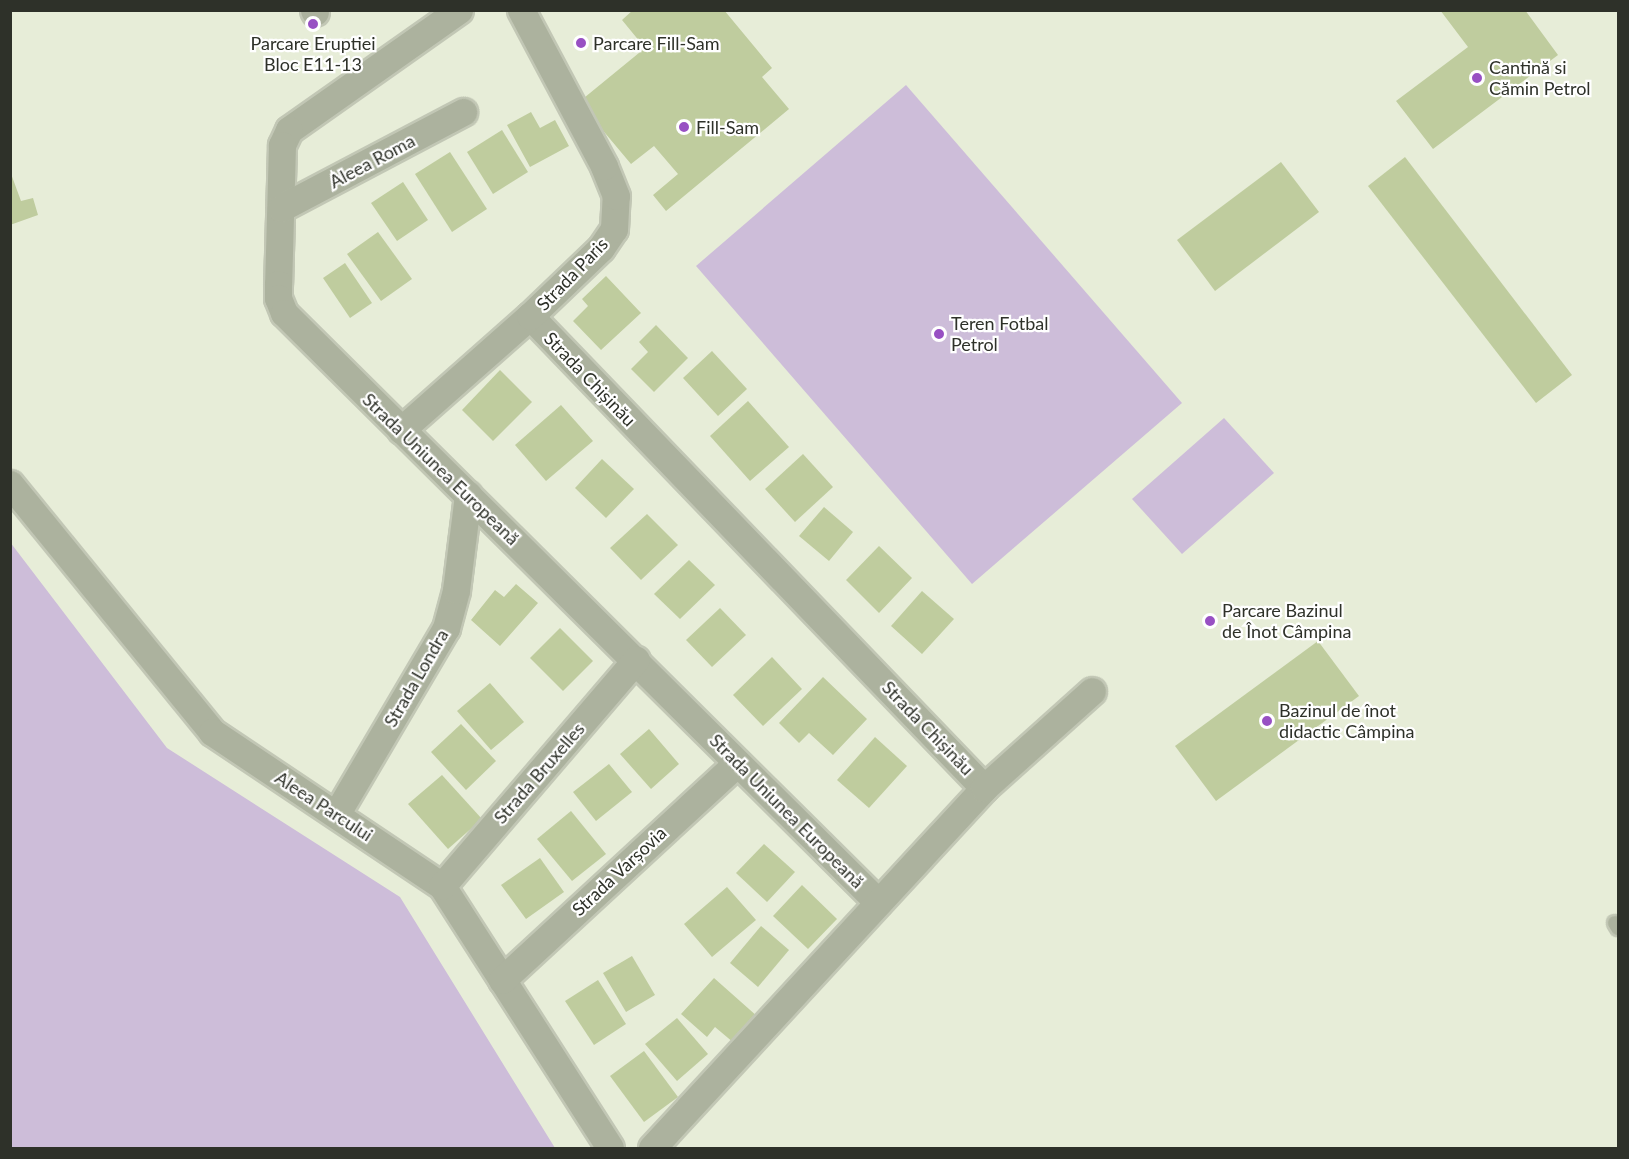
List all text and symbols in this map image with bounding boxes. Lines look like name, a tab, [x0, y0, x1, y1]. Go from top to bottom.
marker: Parcare Eruptiei Bloc E11-13	[306, 17, 320, 31]
place label: Parcare Fill-Sam	[593, 32, 720, 54]
place label: Parcare Eruptiei Bloc E11-13	[250, 33, 376, 76]
marker: Parcare Fill-Sam	[574, 36, 588, 50]
place label: Cantină si Cămin Petrol	[1489, 57, 1591, 100]
marker: Cantină si Cămin Petrol	[1470, 71, 1484, 85]
place label: Fill-Sam	[696, 116, 759, 138]
marker: Fill-Sam	[677, 120, 691, 134]
street label: Aleea Roma	[326, 129, 418, 193]
street label: Strada Paris	[532, 233, 612, 315]
place label: Teren Fotbal Petrol	[951, 313, 1048, 356]
marker: Teren Fotbal Petrol	[932, 327, 946, 341]
street label: Strada Chișinău	[540, 328, 640, 430]
street label: Strada Uniunea Europeană	[358, 389, 524, 549]
place label: Parcare Bazinul de Înot Câmpina	[1222, 600, 1351, 642]
marker: Parcare Bazinul de Înot Câmpina	[1203, 614, 1217, 628]
street label: Strada Londra	[379, 625, 453, 731]
street label: Strada Chișinău	[878, 677, 978, 779]
place label: Bazinul de înot didactic Câmpina	[1279, 700, 1414, 742]
marker: Bazinul de înot didactic Câmpina	[1260, 714, 1274, 728]
street label: Strada Bruxelles	[489, 718, 589, 828]
street label: Strada Uniunea Europeană	[705, 729, 869, 893]
street label: Aleea Parcului	[271, 766, 377, 846]
street label: Strada Varșovia	[567, 822, 671, 920]

